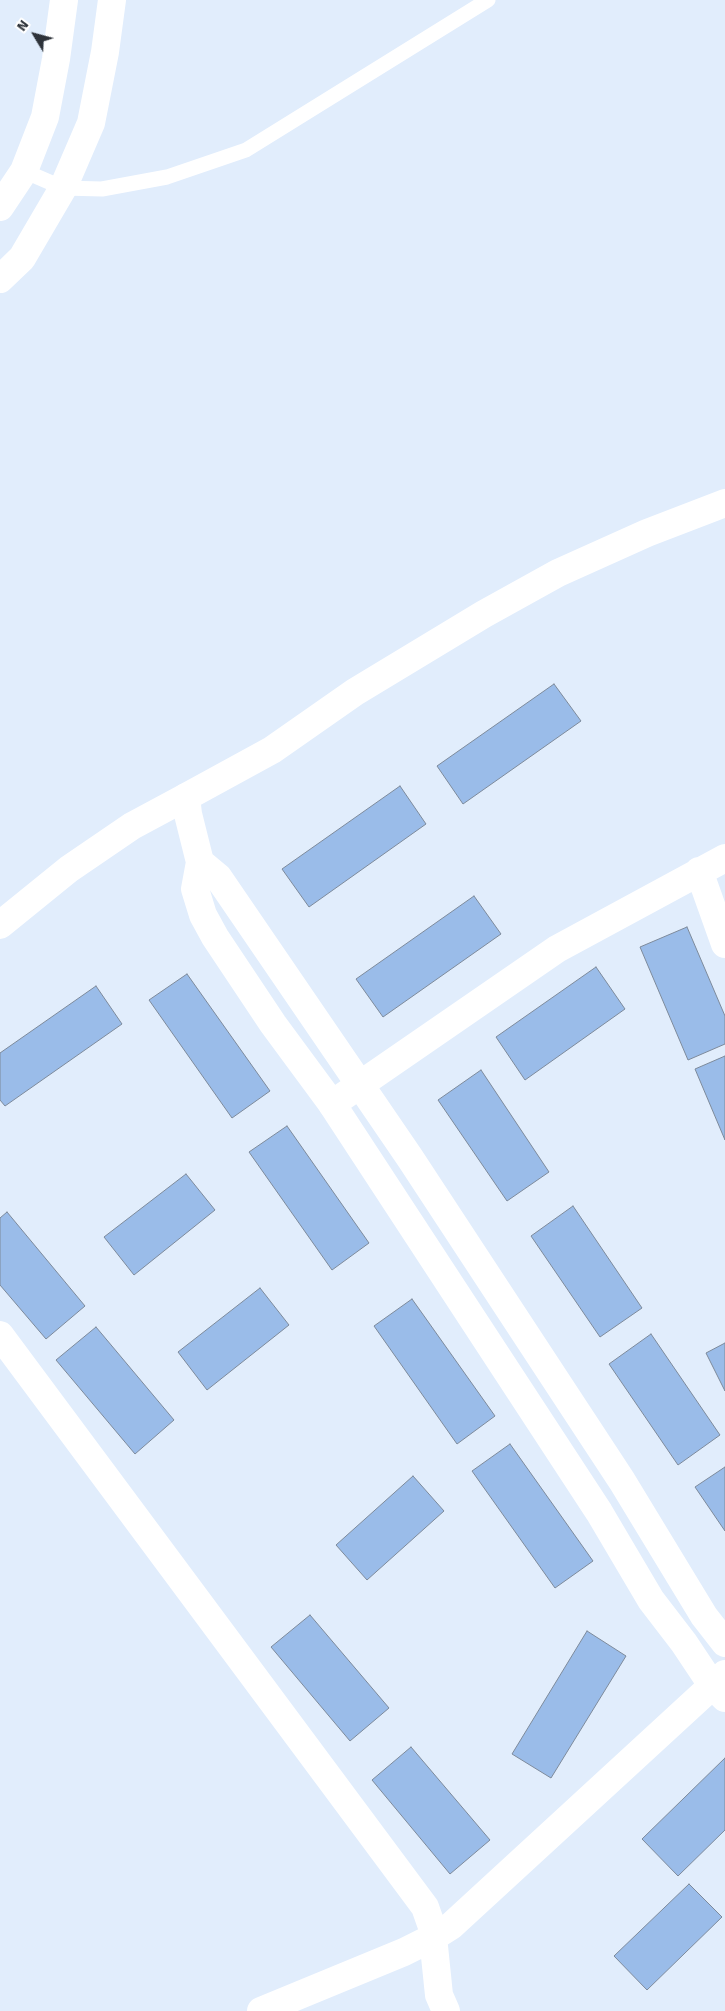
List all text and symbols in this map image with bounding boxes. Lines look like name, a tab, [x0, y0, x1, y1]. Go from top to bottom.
north arrow	[10, 10, 60, 60]
text: N	[13, 17, 32, 35]

